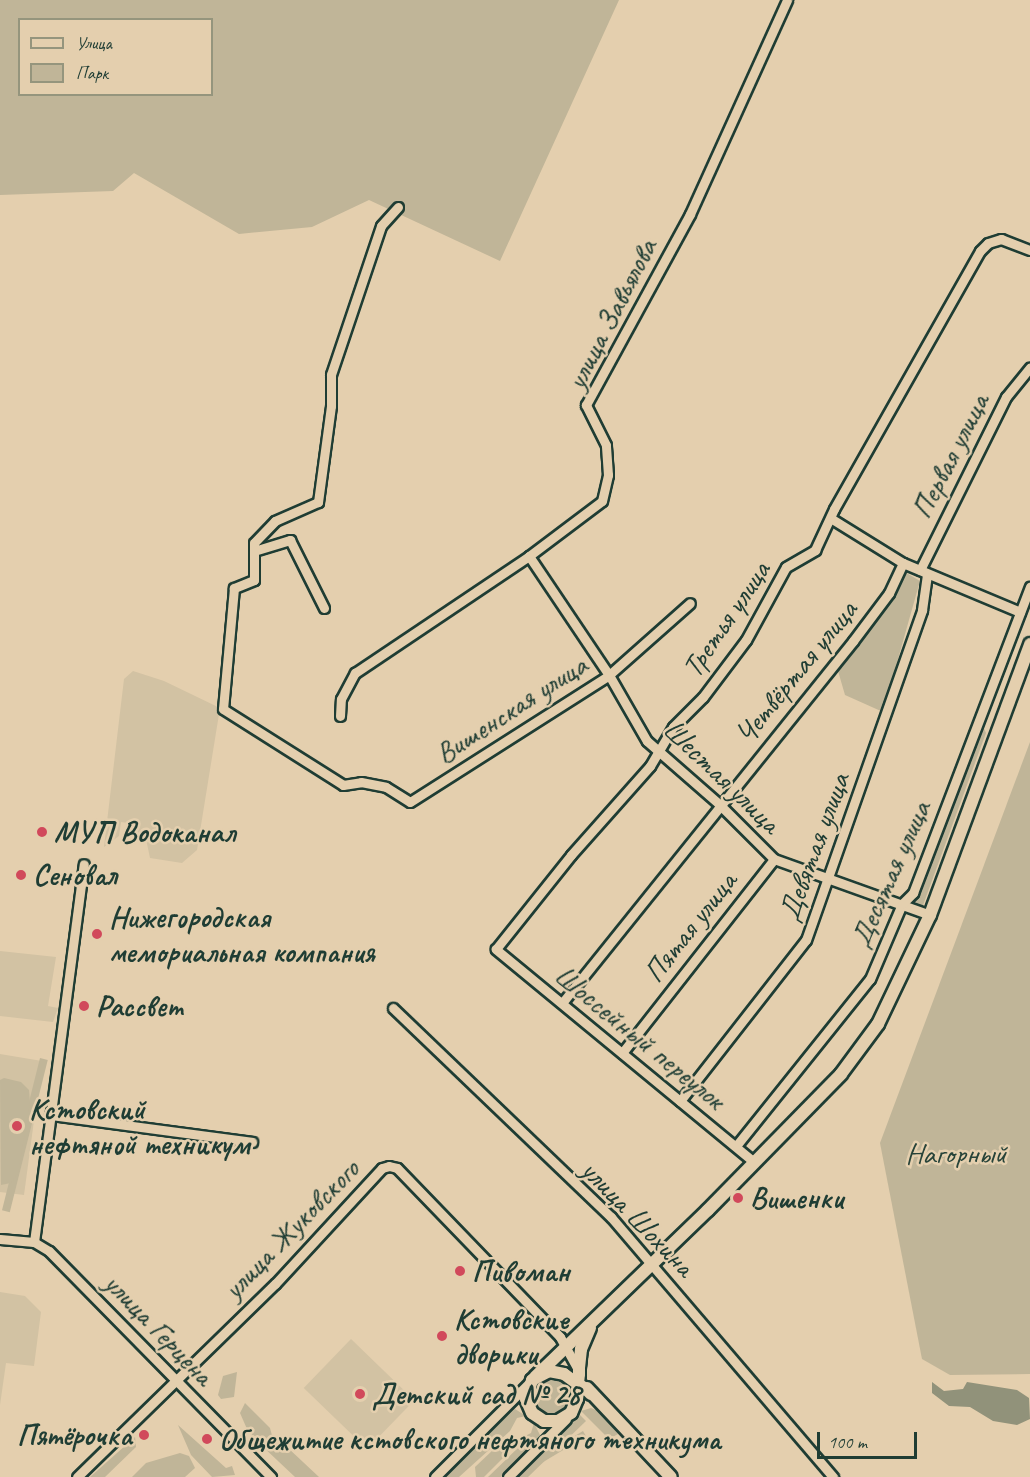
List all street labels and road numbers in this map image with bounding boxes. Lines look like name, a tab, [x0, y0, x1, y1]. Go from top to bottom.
street label: улица Завьялова	[558, 233, 664, 395]
street label: Первая улица	[903, 388, 997, 524]
street label: Третья улица	[674, 553, 778, 685]
street label: Четвёртая улица	[727, 592, 865, 752]
street label: Вишенская улица	[427, 646, 595, 772]
street label: Шестая улица	[656, 711, 788, 841]
street label: Девятая улица	[770, 767, 858, 927]
street label: Десятая улица	[841, 795, 939, 953]
street label: Пятая улица	[635, 864, 745, 990]
street label: Шоссейный переулок	[547, 957, 733, 1117]
street label: улица Жуковского	[215, 1151, 367, 1307]
street label: улица Шохина	[574, 1152, 702, 1284]
street label: улица Герцена	[97, 1266, 221, 1392]

